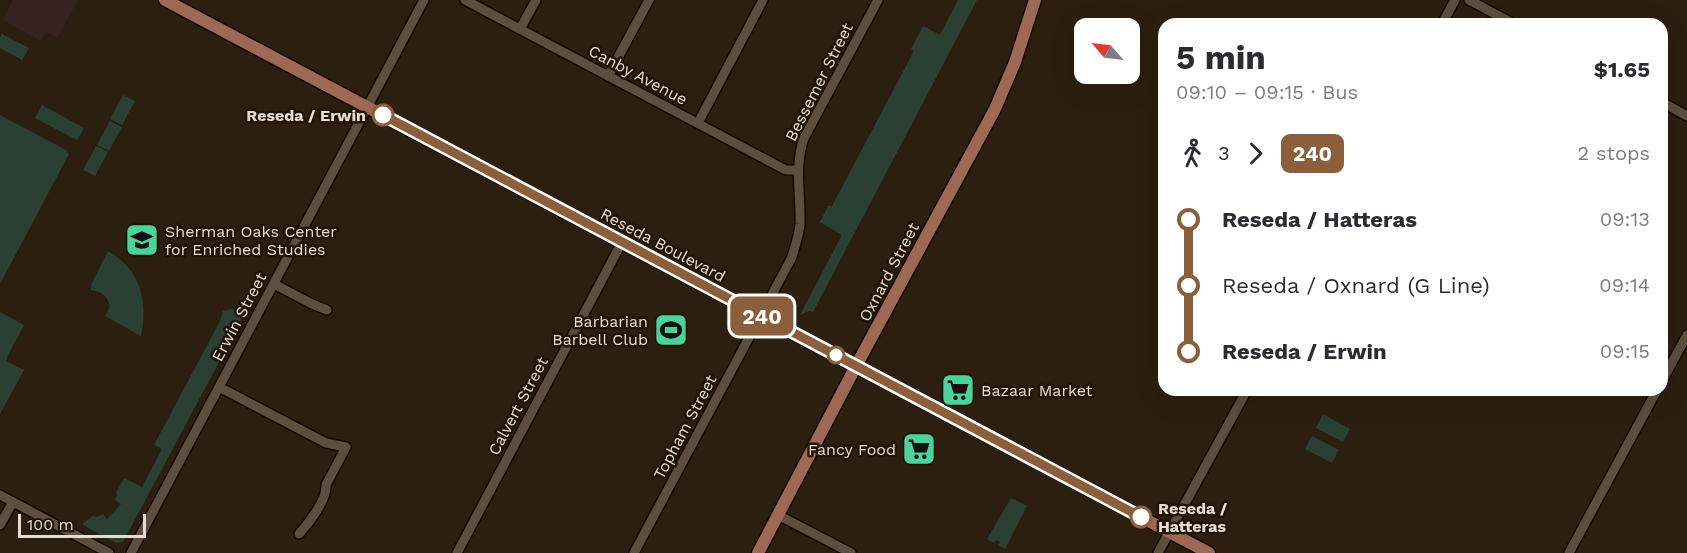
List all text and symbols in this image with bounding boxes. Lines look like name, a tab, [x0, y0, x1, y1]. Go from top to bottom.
north arrow	[1074, 18, 1140, 84]
map controls	[1074, 18, 1140, 84]
street label: Bessemer Street	[781, 20, 857, 144]
text: 5 min	[1176, 38, 1266, 77]
street label: Canby Avenue	[585, 41, 691, 109]
text: $1.65	[1594, 57, 1650, 82]
text: 09:10 – 09:15 · Bus	[1176, 80, 1358, 104]
marker: Reseda / Erwin	[372, 104, 394, 126]
place label: Reseda / Erwin	[246, 106, 366, 125]
icon: walk	[1176, 137, 1209, 170]
icon: forward	[1239, 137, 1272, 170]
text: 3	[1218, 141, 1230, 165]
text: 240	[1293, 141, 1332, 166]
text: 2 stops	[1578, 141, 1650, 165]
street label: Reseda Boulevard	[597, 204, 729, 286]
text: Reseda / Hatteras	[1222, 207, 1417, 232]
text: 09:13	[1600, 207, 1650, 231]
street label: Oxnard Street	[855, 219, 923, 325]
school or university icon: Sherman Oaks Center for Enriched Studies	[124, 222, 160, 258]
place label: Sherman Oaks Center for Enriched Studies	[165, 222, 337, 259]
street label: Erwin Street	[208, 269, 271, 365]
text: Reseda / Oxnard (G Line)	[1222, 273, 1490, 298]
text: 09:14	[1599, 273, 1650, 297]
line badge: 240	[728, 296, 796, 336]
text: 240	[742, 304, 782, 329]
place label: Barbarian Barbell Club	[552, 312, 648, 349]
sports icon: Barbarian Barbell Club	[653, 312, 689, 348]
text: Reseda / Erwin	[1222, 339, 1387, 364]
text: 09:15	[1600, 339, 1650, 363]
unlabelled marker	[827, 346, 845, 364]
street label: Calvert Street	[484, 353, 552, 458]
street label: Topham Street	[650, 371, 721, 482]
supermarket icon: Bazaar Market	[940, 372, 976, 408]
place label: Bazaar Market	[981, 381, 1093, 400]
supermarket icon: Fancy Food	[901, 431, 937, 467]
place label: Fancy Food	[808, 440, 896, 459]
place label: Reseda / Hatteras	[1158, 499, 1228, 536]
marker: Reseda / Hatteras	[1130, 506, 1152, 528]
scale bar	[18, 511, 146, 538]
text: 100 m	[27, 515, 74, 534]

